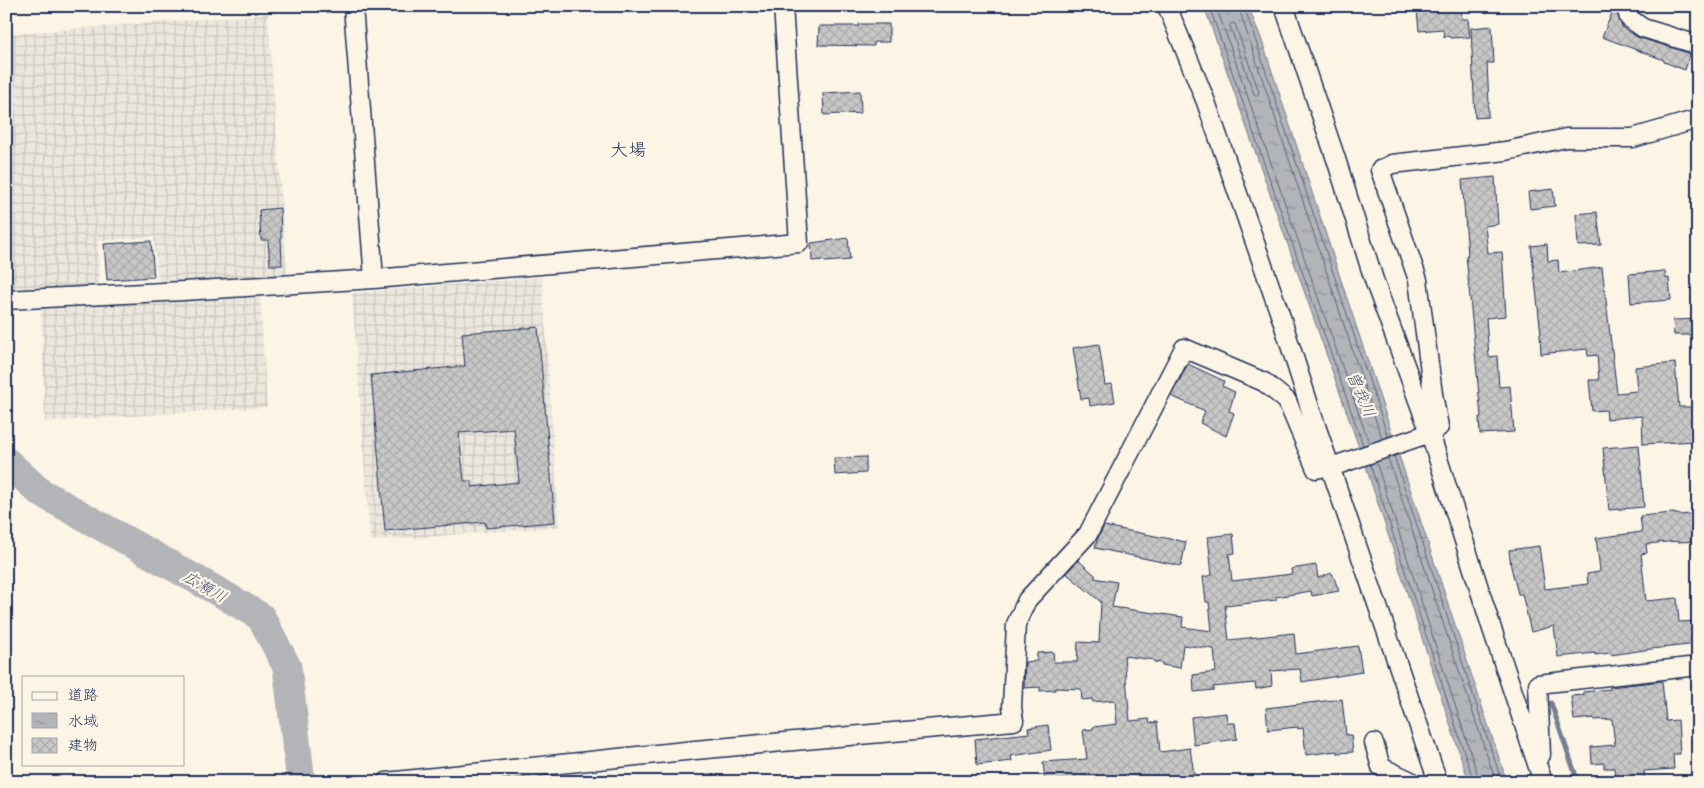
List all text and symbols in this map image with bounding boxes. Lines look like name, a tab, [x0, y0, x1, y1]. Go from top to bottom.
district label: 大場	[610, 139, 646, 161]
water label: 曽我川	[1343, 368, 1380, 420]
water label: 広瀬川	[179, 566, 230, 607]
legend	[22, 676, 185, 766]
text: 道路	[68, 686, 98, 704]
text: 水域	[68, 712, 98, 730]
text: 建物	[68, 736, 98, 754]

